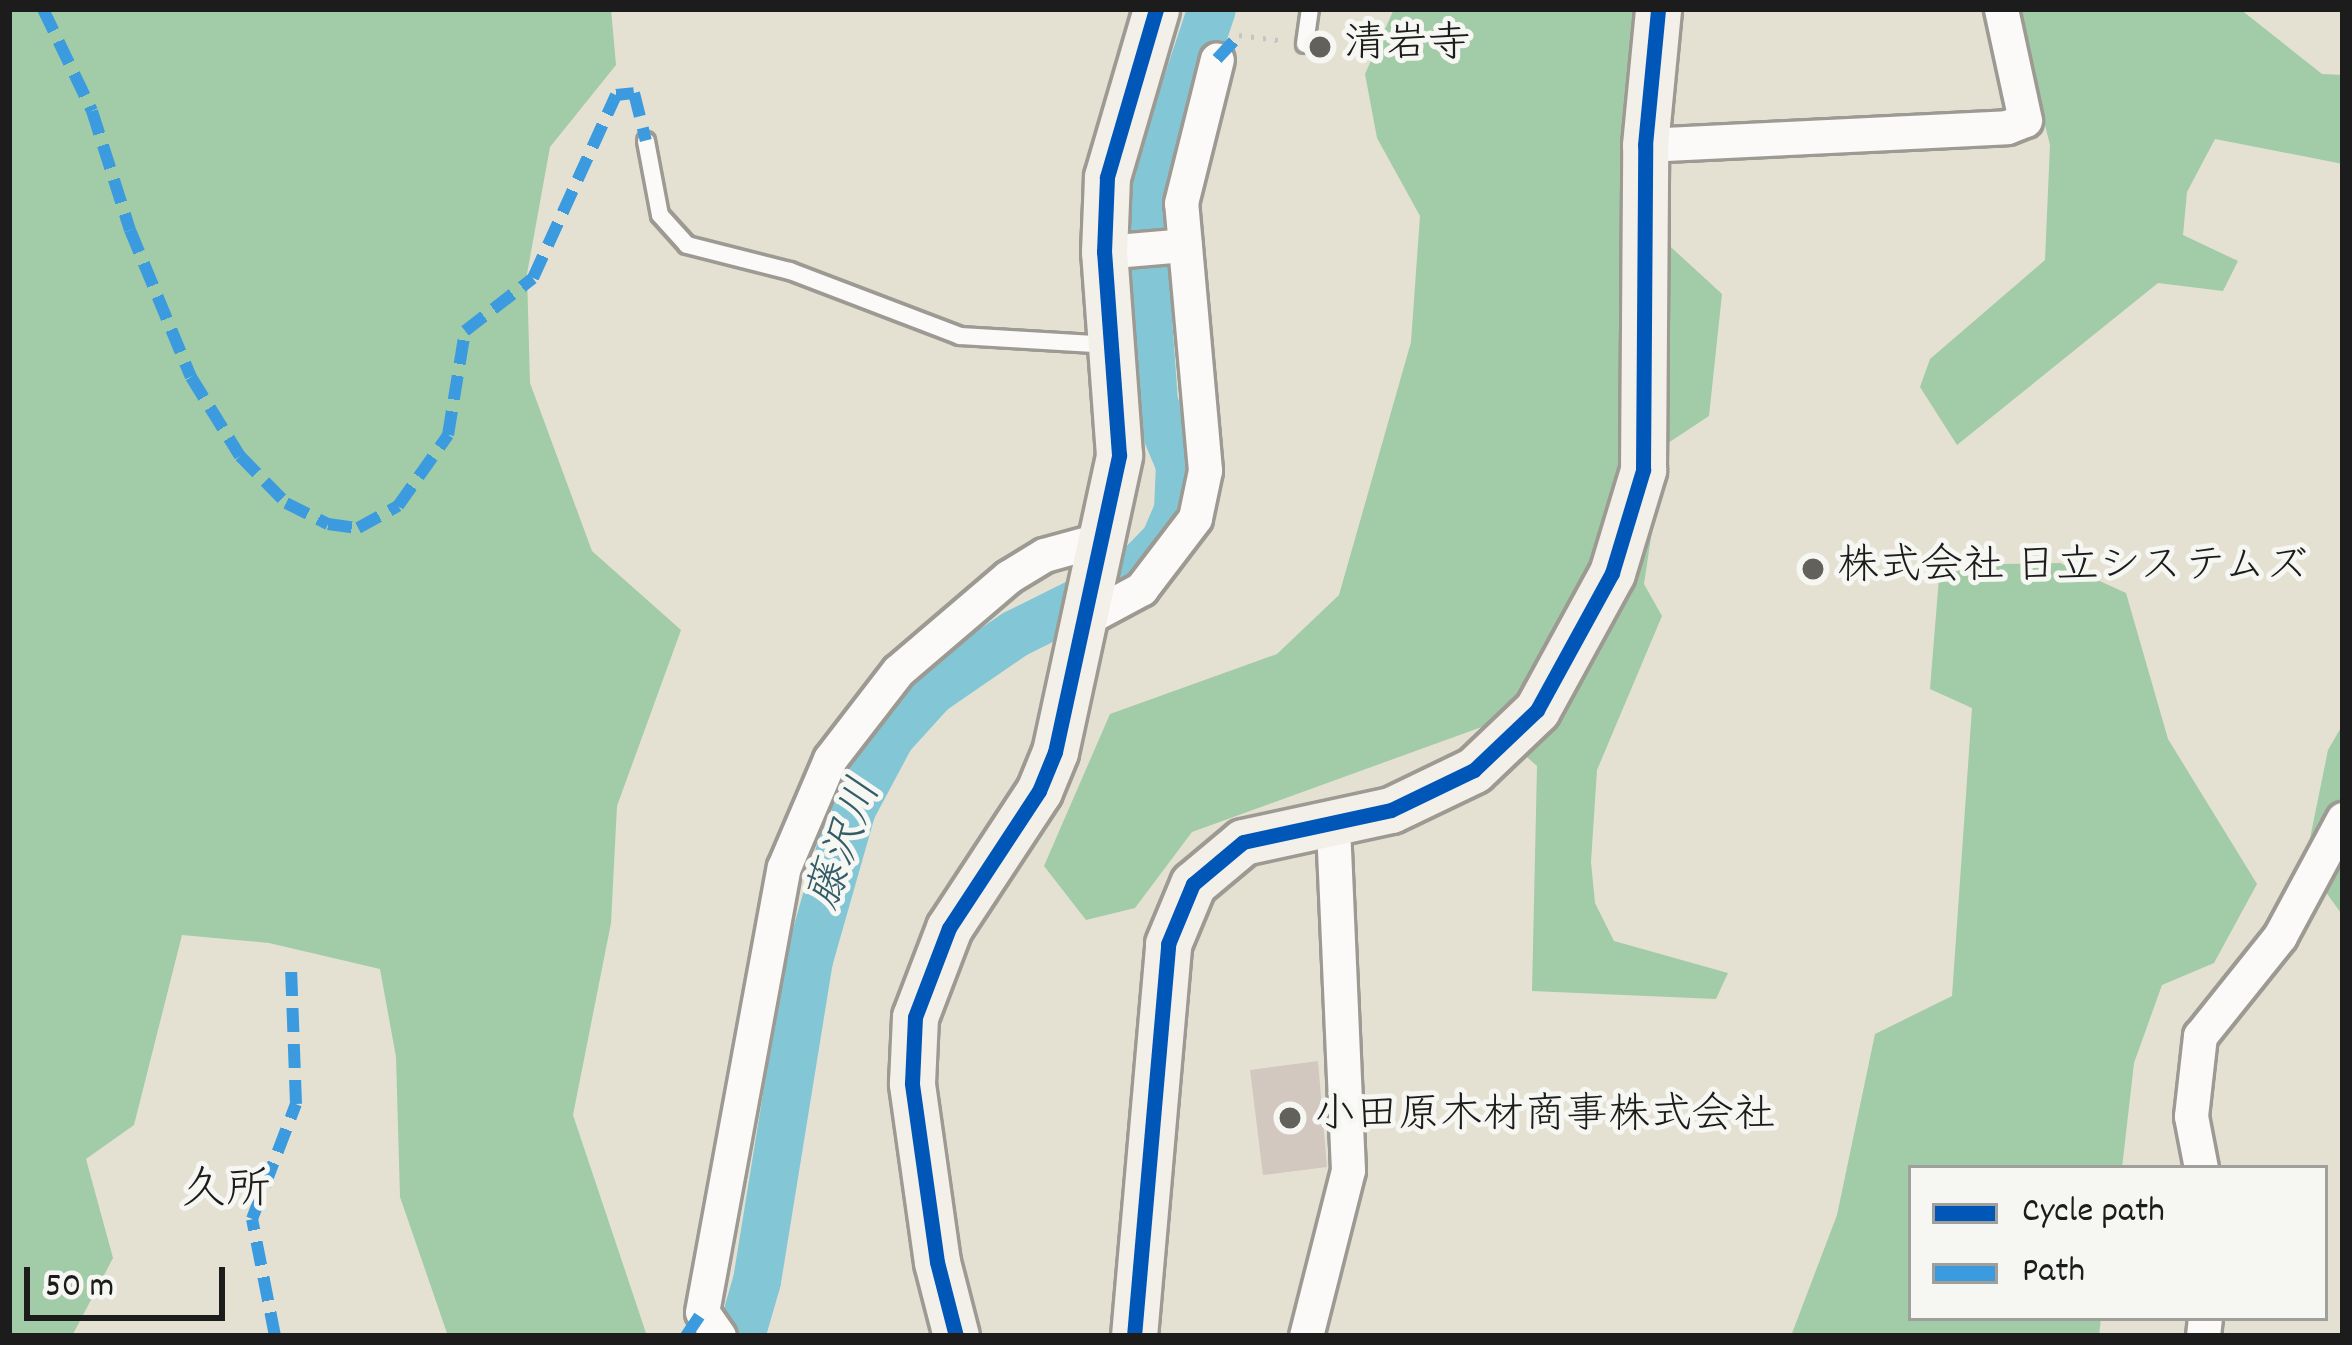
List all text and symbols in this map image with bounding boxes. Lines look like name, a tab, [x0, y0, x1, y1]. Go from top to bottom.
place label: 清岩寺	[1344, 22, 1470, 72]
marker: 清岩寺	[1307, 34, 1333, 60]
place label: 株式会社 日立システムズ	[1837, 544, 2309, 594]
marker: 株式会社 日立システムズ	[1800, 556, 1826, 582]
water label: 藤沢川	[800, 772, 896, 918]
place label: 小田原木材商事株式会社	[1314, 1093, 1776, 1143]
marker: 小田原木材商事株式会社	[1277, 1105, 1303, 1131]
legend	[1908, 1165, 2328, 1321]
district label: 久所	[181, 1167, 271, 1221]
text: Cycle path	[2022, 1187, 2165, 1239]
scale bar	[30, 1243, 231, 1317]
text: Path	[2022, 1247, 2085, 1299]
text: 50 m	[45, 1262, 114, 1314]

